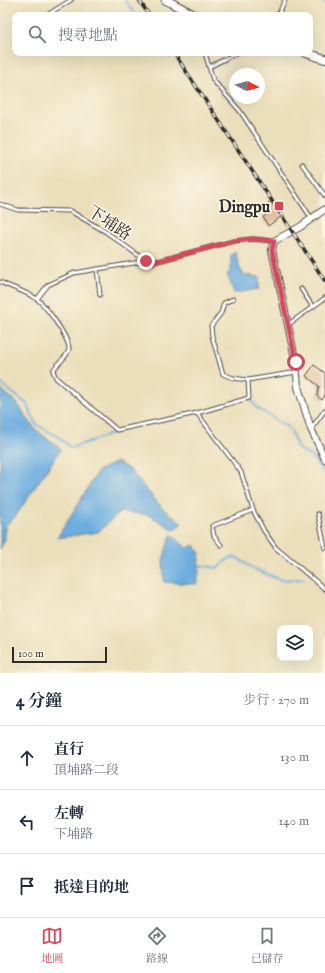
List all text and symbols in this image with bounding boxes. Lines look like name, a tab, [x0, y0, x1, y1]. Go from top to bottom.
search box	[12, 12, 313, 56]
icon: search	[26, 23, 48, 45]
text: 搜尋地點	[58, 26, 118, 45]
north arrow	[229, 68, 265, 104]
place label: Dingpu	[219, 198, 271, 218]
marker: Dingpu	[273, 200, 285, 212]
street label: 下埔路	[83, 202, 134, 245]
route end	[137, 252, 155, 270]
route start	[287, 353, 305, 371]
map controls	[277, 625, 313, 661]
button: layers	[277, 625, 313, 661]
scale bar	[12, 645, 107, 664]
text: 100 m	[18, 647, 44, 661]
text: 4 分鐘	[16, 691, 62, 712]
text: 步行 · 270 m	[243, 692, 309, 709]
text: 直行	[54, 740, 84, 759]
icon: ahead	[16, 747, 38, 769]
text: 130 m	[280, 749, 309, 766]
text: 頂埔路二段	[54, 762, 119, 779]
text: 左轉	[54, 804, 84, 823]
icon: left	[16, 811, 38, 833]
text: 140 m	[279, 813, 309, 830]
text: 下埔路	[54, 826, 93, 843]
icon: arrive	[16, 875, 38, 897]
text: 抵達目的地	[54, 878, 129, 897]
tab: 地圖	[41, 925, 63, 966]
tab: 路線	[146, 925, 168, 966]
tab: 已儲存	[251, 925, 284, 966]

